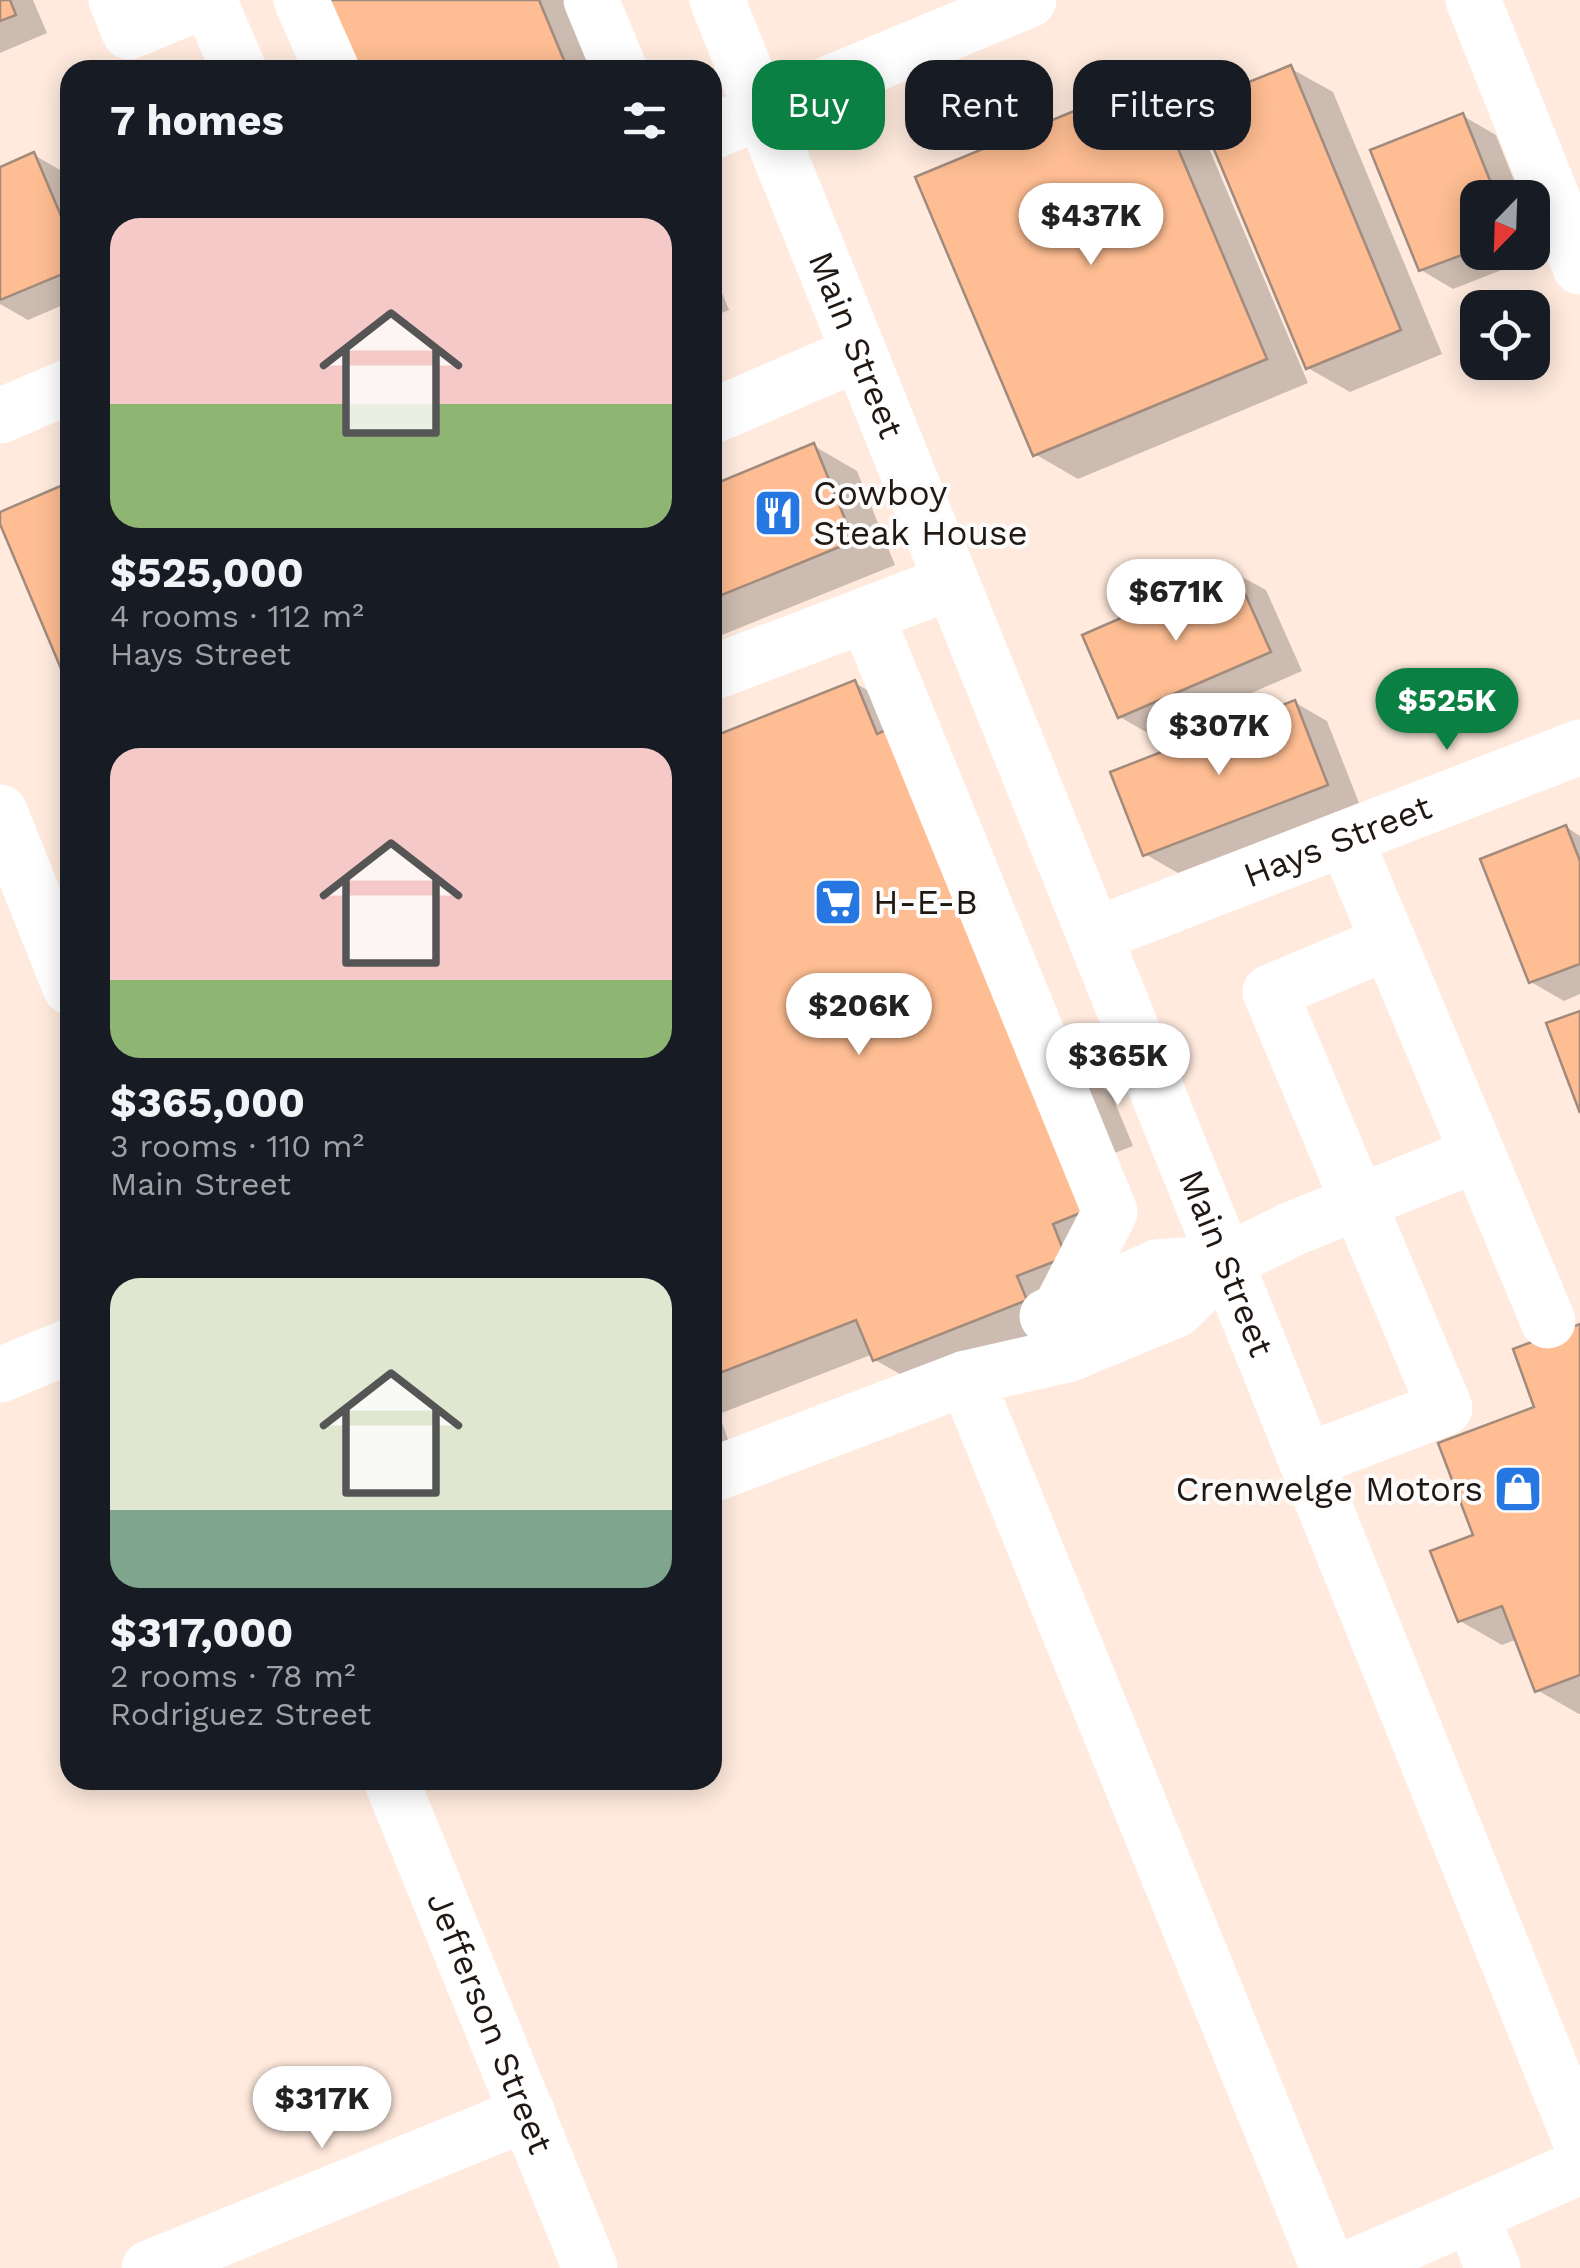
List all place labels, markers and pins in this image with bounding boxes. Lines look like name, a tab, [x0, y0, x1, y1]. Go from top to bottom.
pin: $437K	[1021, 183, 1161, 268]
place label: Cowboy Steak House	[813, 472, 1028, 554]
restaurant icon: Cowboy Steak House	[752, 487, 804, 539]
pin: $671K	[1106, 559, 1246, 644]
pin: $525K	[1377, 668, 1517, 753]
pin: $307K	[1149, 693, 1289, 778]
supermarket icon: H-E-B	[812, 876, 864, 928]
place label: H-E-B	[873, 881, 978, 923]
pin: $206K	[789, 973, 929, 1058]
pin: $365K	[1048, 1023, 1188, 1108]
shop icon: Crenwelge Motors	[1492, 1463, 1544, 1515]
place label: Crenwelge Motors	[1175, 1468, 1483, 1510]
pin: $317K	[252, 2066, 392, 2151]

